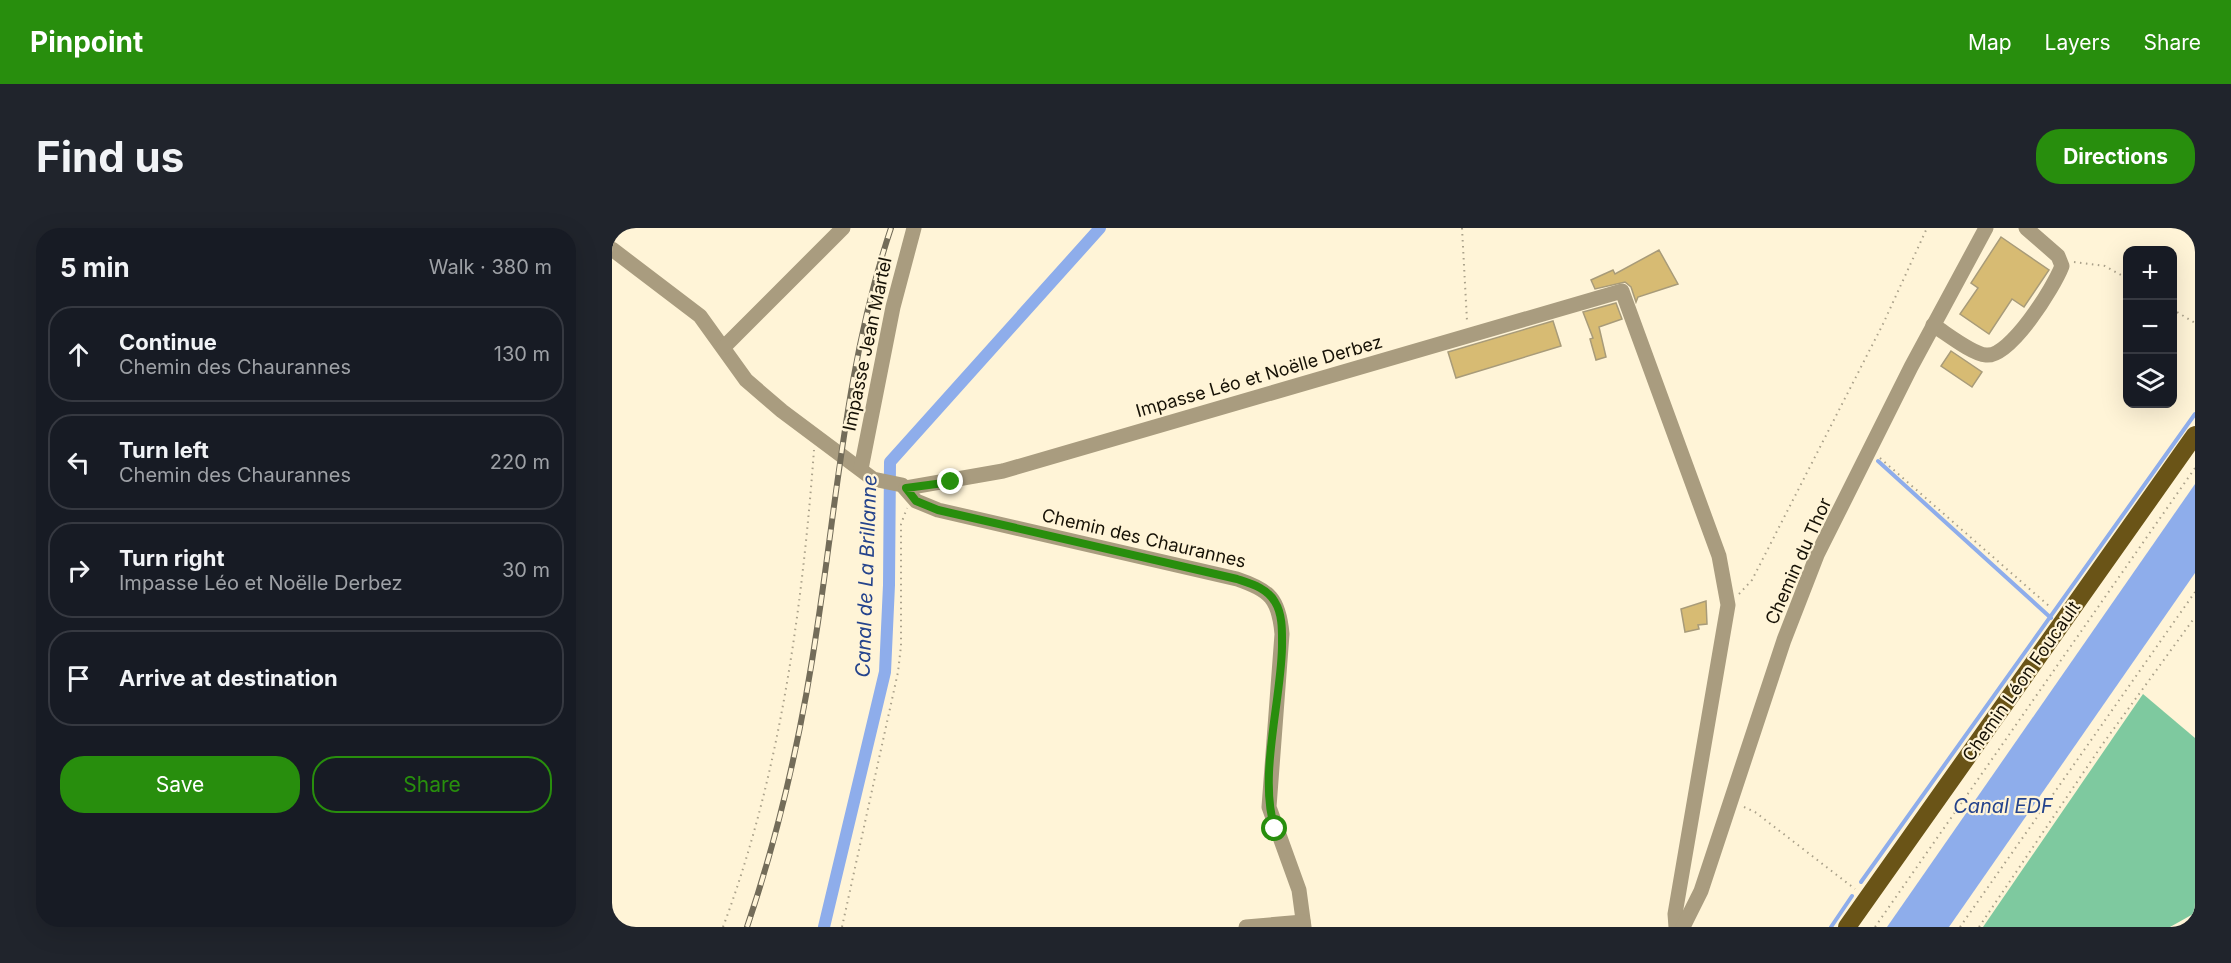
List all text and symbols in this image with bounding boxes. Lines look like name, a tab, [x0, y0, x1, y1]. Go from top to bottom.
text: Pinpoint	[30, 25, 143, 59]
text: Map	[1968, 30, 2012, 55]
text: Layers	[2045, 30, 2111, 55]
text: Share	[2144, 30, 2201, 55]
button: Directions	[2036, 129, 2195, 184]
text: Find us	[36, 131, 184, 182]
map controls	[2123, 246, 2177, 408]
button: +	[2123, 246, 2177, 300]
text: 5 min	[60, 252, 130, 283]
text: Walk · 380 m	[429, 255, 552, 279]
street label: Impasse Jean Martel	[838, 255, 896, 433]
button: −	[2123, 300, 2177, 354]
text: Continue	[119, 329, 217, 355]
street label: Impasse Léo et Noëlle Derbez	[1133, 331, 1385, 421]
icon: ahead	[62, 338, 95, 371]
text: 130 m	[494, 342, 550, 366]
button: layers	[2123, 354, 2177, 408]
text: Chemin des Chaurannes	[119, 355, 351, 379]
text: Turn left	[119, 437, 209, 463]
icon: left	[62, 446, 95, 479]
text: 220 m	[490, 450, 550, 474]
text: Chemin des Chaurannes	[119, 463, 351, 487]
route end	[937, 468, 963, 494]
water label: Canal de La Brillanne	[850, 474, 882, 678]
street label: Chemin du Thor	[1761, 494, 1835, 628]
street label: Chemin des Chaurannes	[1040, 504, 1248, 572]
text: Turn right	[119, 545, 225, 571]
icon: right	[62, 554, 95, 587]
text: 30 m	[502, 558, 550, 582]
text: Impasse Léo et Noëlle Derbez	[119, 571, 403, 595]
street label: Chemin Léon Foucault	[1958, 597, 2084, 765]
icon: arrive	[62, 662, 95, 695]
text: Arrive at destination	[119, 665, 338, 691]
button: Save	[60, 756, 300, 813]
button: Share	[312, 756, 552, 813]
water label: Canal EDF	[1953, 794, 2054, 818]
route start	[1261, 815, 1287, 841]

